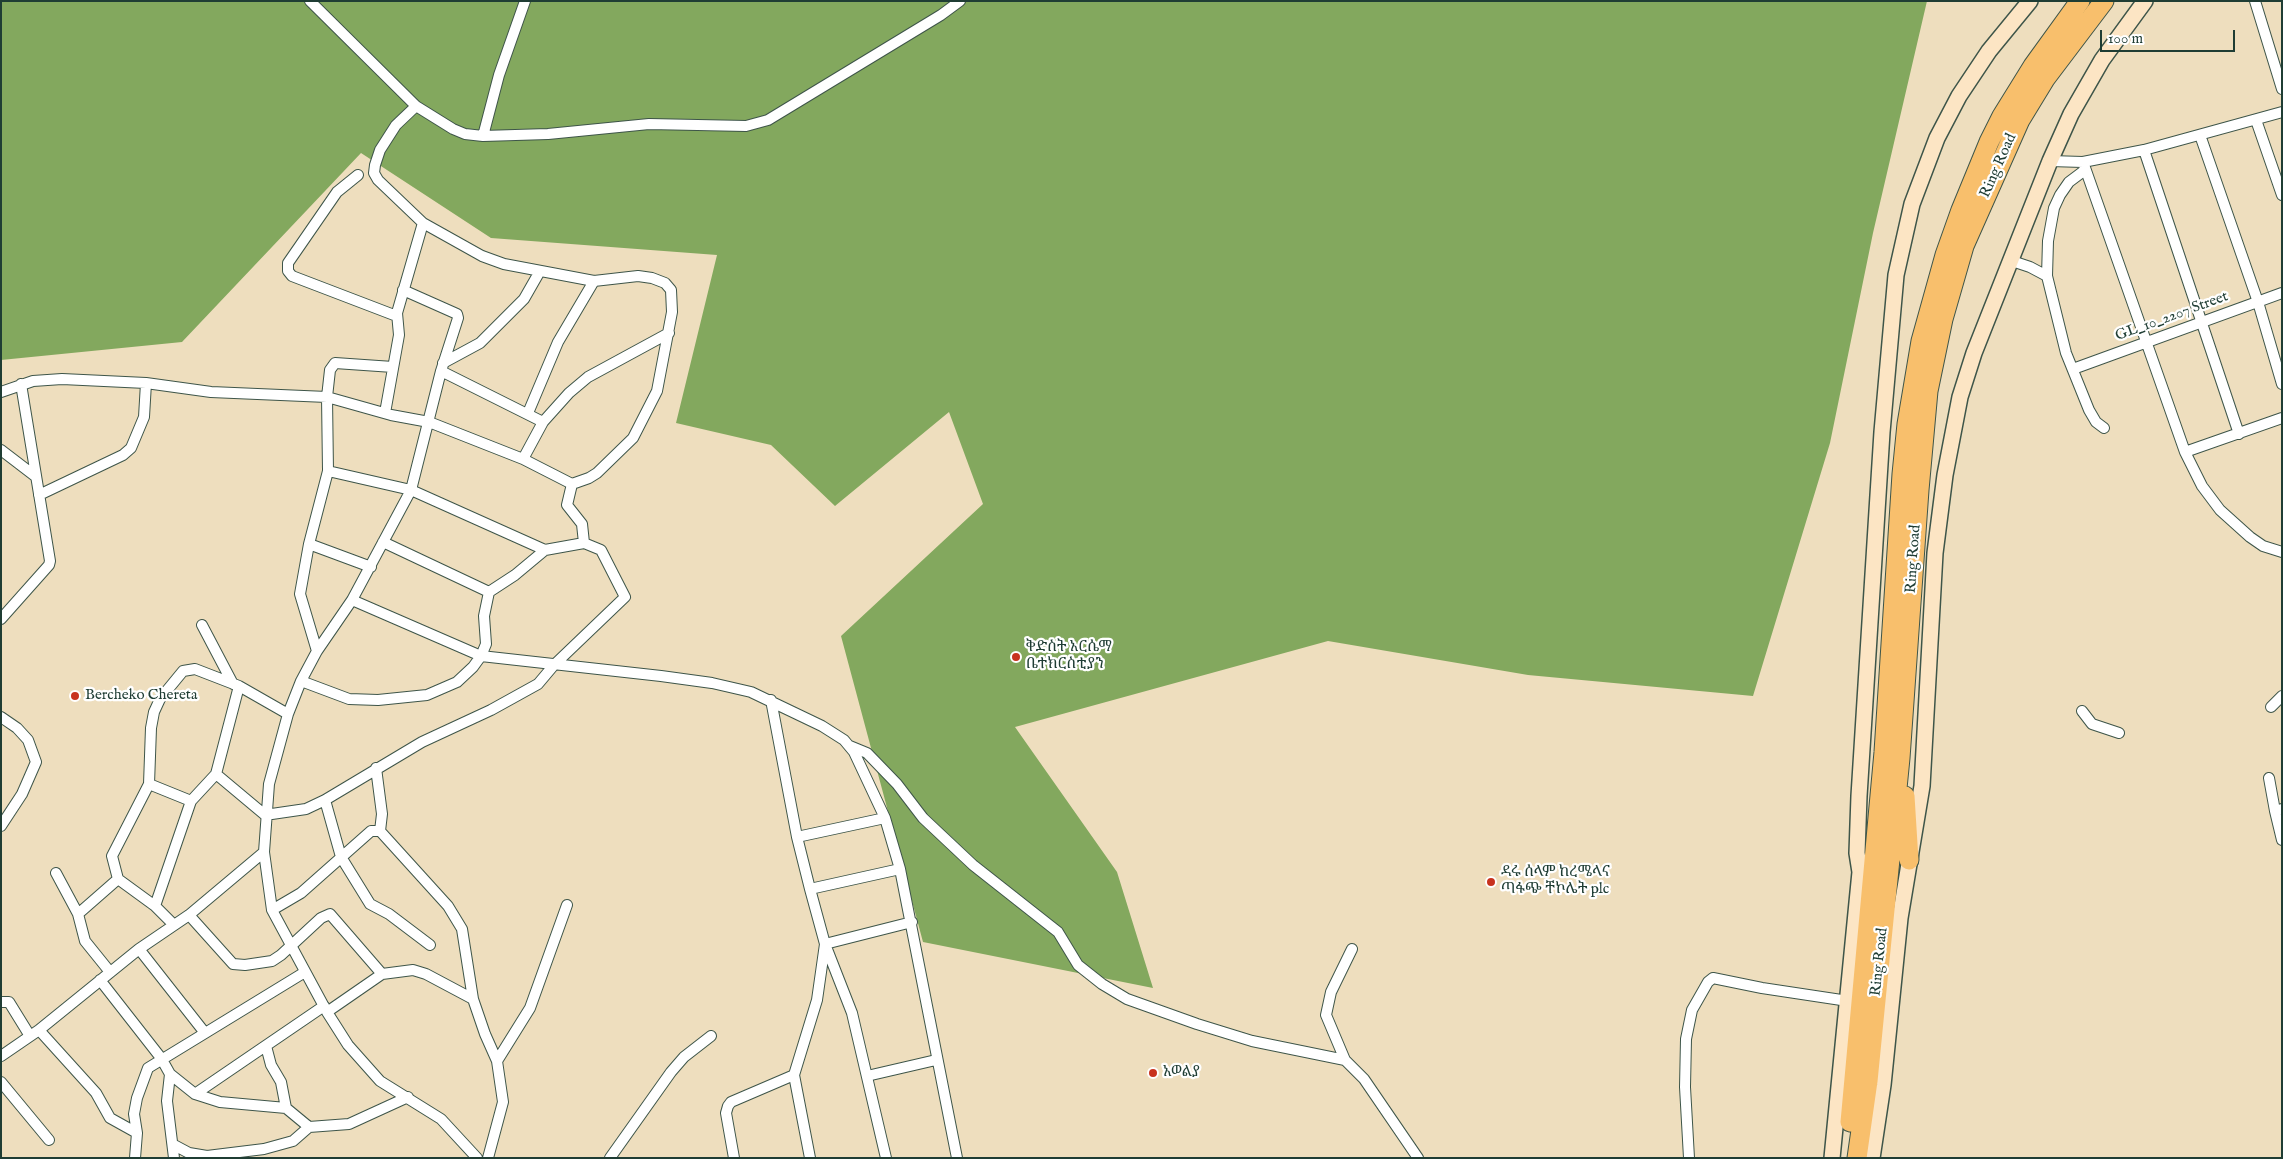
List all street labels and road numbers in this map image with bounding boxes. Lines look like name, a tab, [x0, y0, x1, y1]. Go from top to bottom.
street label: Ring Road	[1977, 131, 2021, 201]
street label: GL_10_2207 Street	[2113, 288, 2231, 346]
street label: Ring Road	[1903, 524, 1925, 594]
street label: Ring Road	[1867, 927, 1893, 997]

